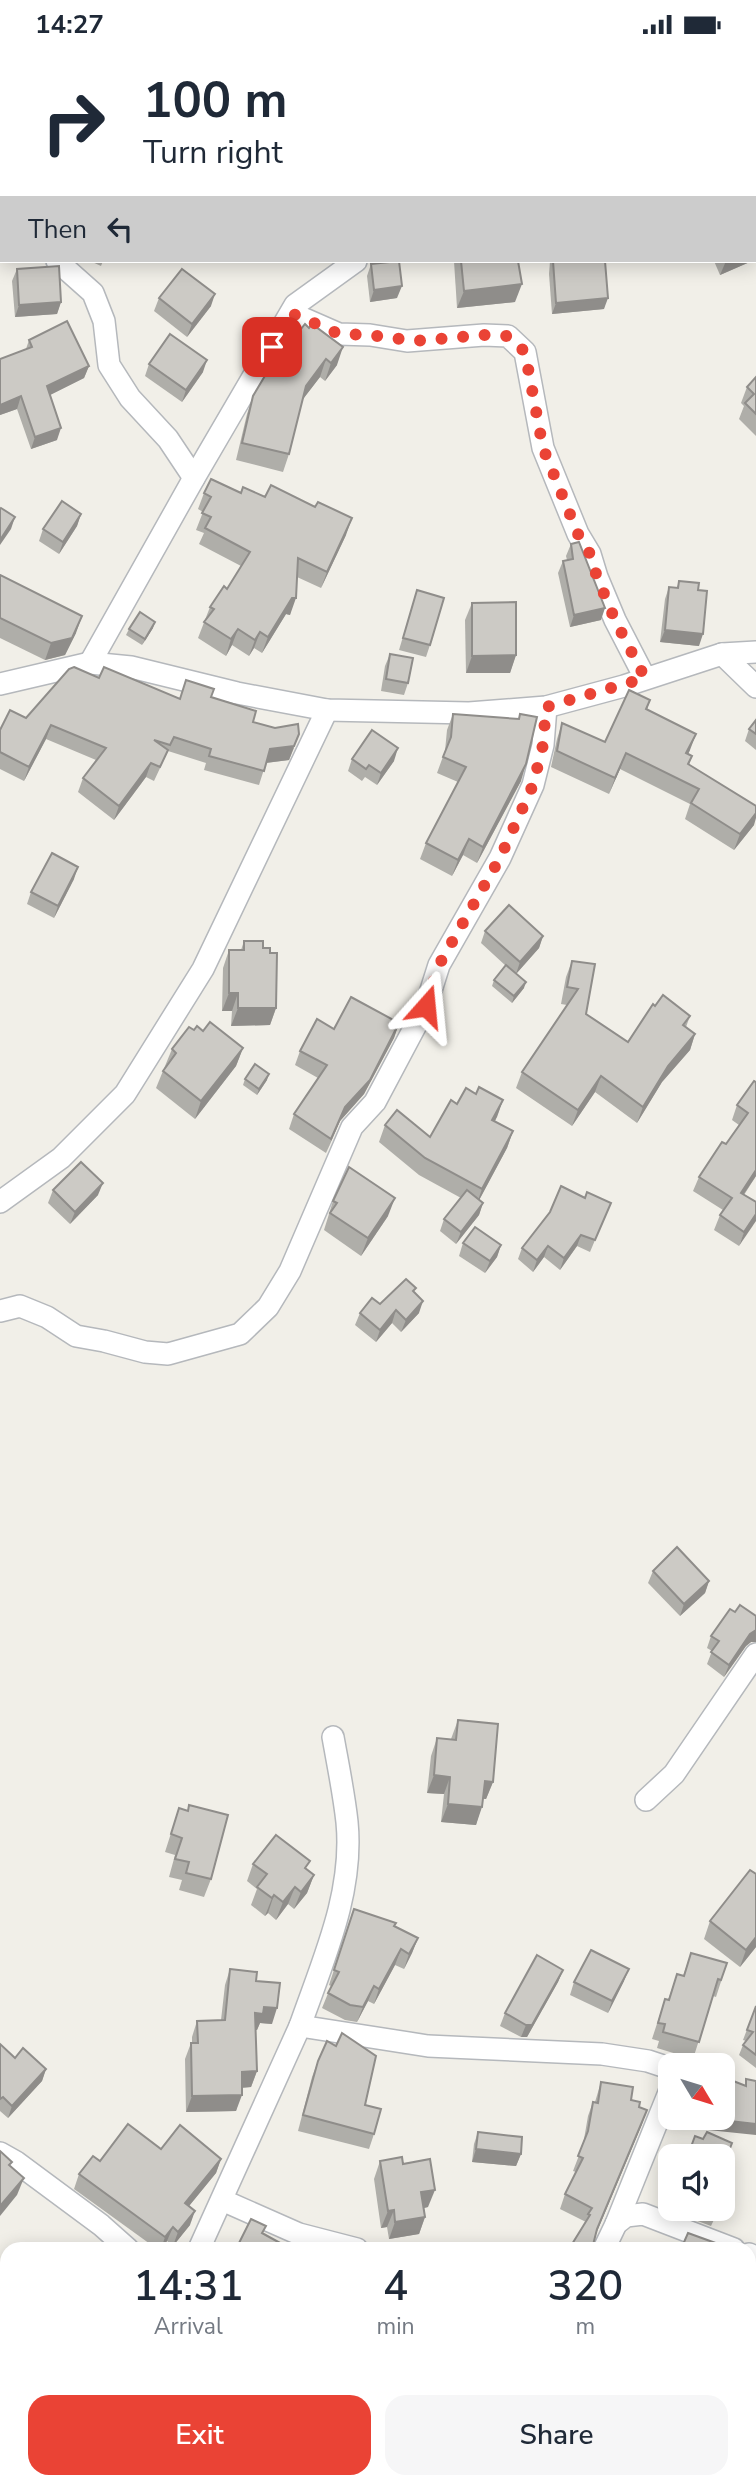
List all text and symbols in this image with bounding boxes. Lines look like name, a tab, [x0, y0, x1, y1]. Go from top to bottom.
text: 14:27	[35, 7, 104, 42]
text: 100 m	[143, 67, 287, 134]
icon: right	[28, 77, 119, 168]
text: Turn right	[143, 131, 283, 174]
icon: left	[101, 210, 139, 248]
text: Then	[28, 212, 87, 247]
pin	[242, 317, 302, 377]
icon: arrive	[253, 328, 291, 366]
position arrow	[389, 969, 463, 1043]
north arrow	[658, 2053, 735, 2130]
map controls	[658, 2053, 735, 2221]
button: sound	[658, 2144, 735, 2221]
text: 14:31	[133, 2258, 244, 2315]
text: 4	[383, 2258, 408, 2315]
text: 320	[547, 2258, 623, 2315]
text: Arrival	[154, 2311, 223, 2342]
text: min	[377, 2311, 415, 2342]
text: m	[575, 2311, 595, 2342]
button: Exit	[28, 2395, 371, 2475]
button: Share	[385, 2395, 728, 2475]

